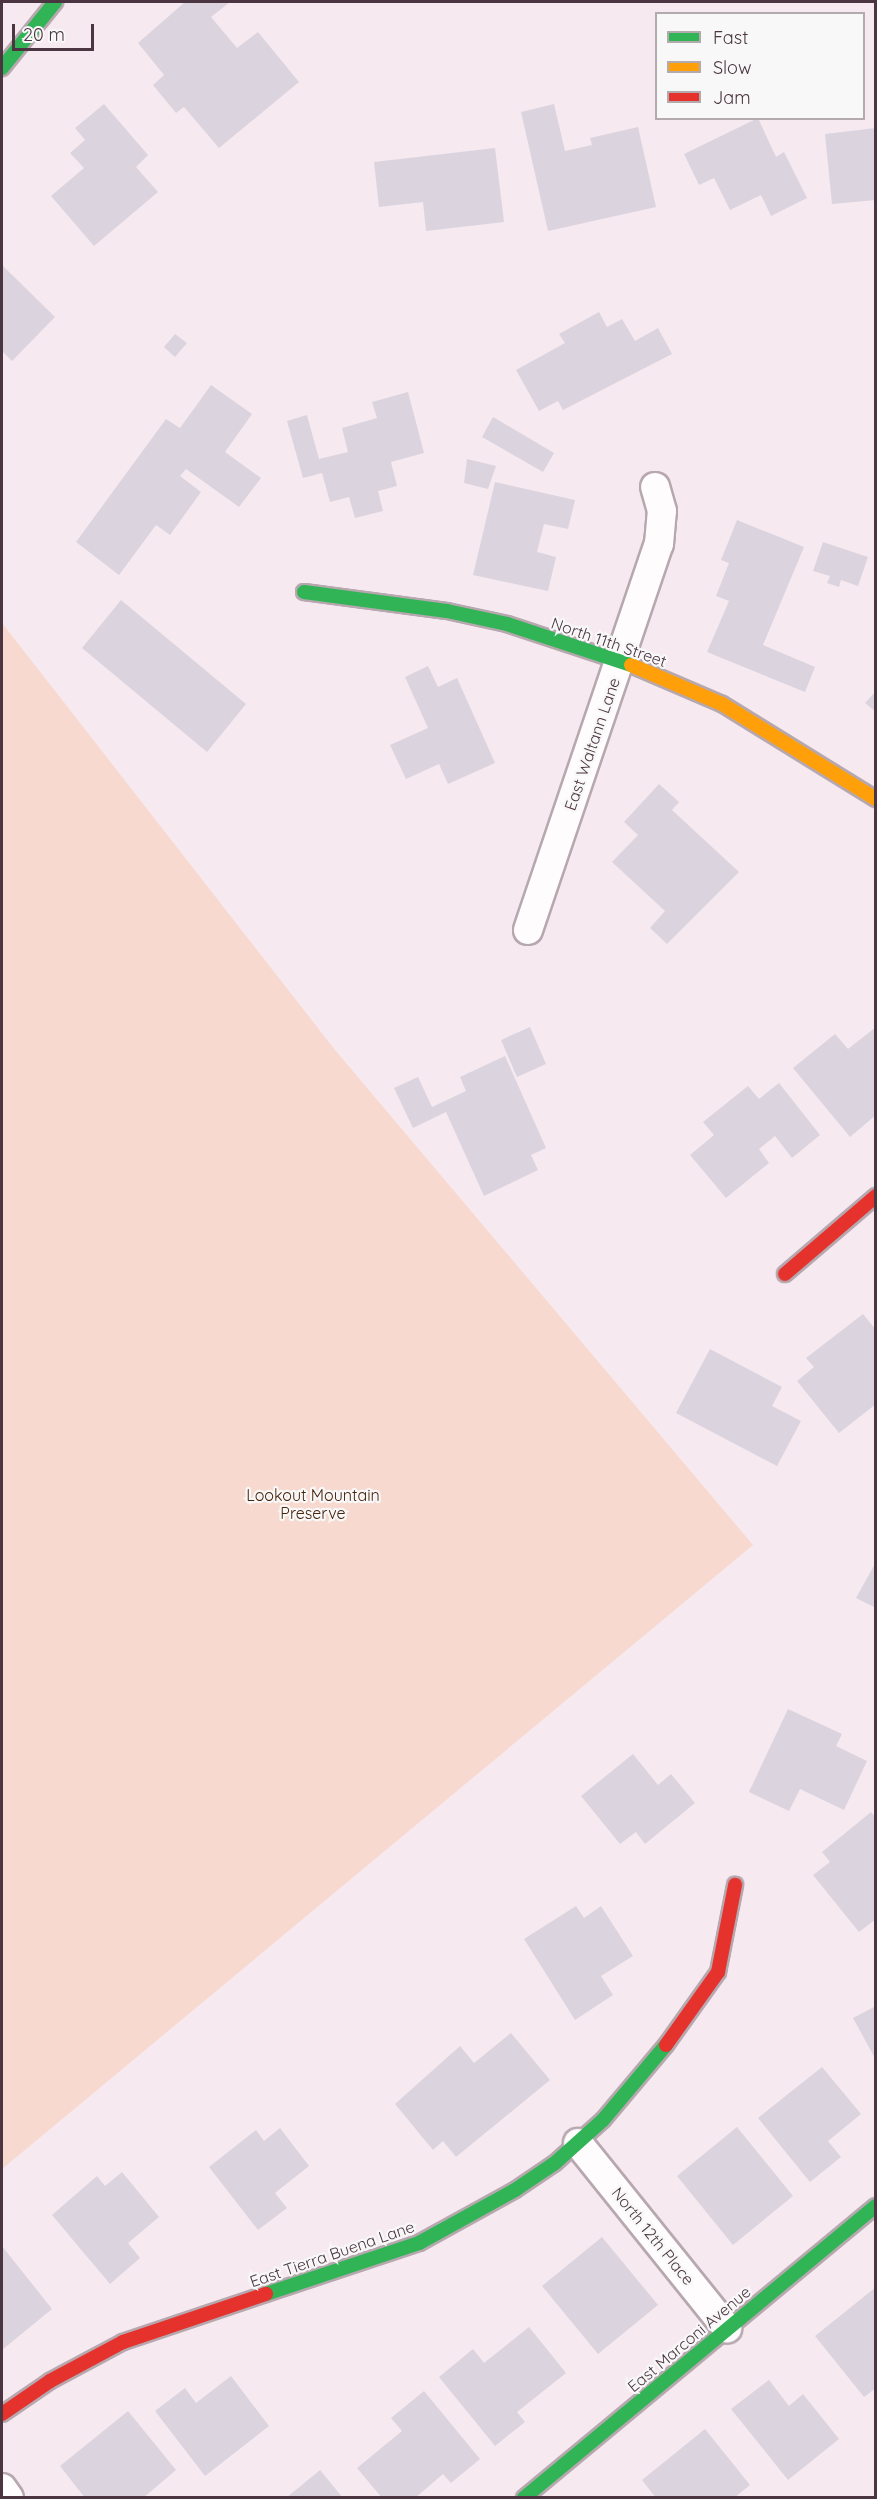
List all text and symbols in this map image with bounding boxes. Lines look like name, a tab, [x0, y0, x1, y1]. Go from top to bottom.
scale bar	[15, 12, 98, 50]
legend	[655, 12, 865, 120]
text: 20 m	[23, 23, 65, 46]
text: Fast	[713, 26, 748, 49]
text: Slow	[713, 56, 751, 79]
text: Jam	[713, 86, 751, 109]
street label: North 11th Street	[549, 613, 669, 671]
street label: East Waltann Lane	[560, 675, 624, 813]
park label: Lookout Mountain Preserve	[246, 1485, 380, 1523]
street label: North 12th Place	[608, 2183, 698, 2289]
street label: East Tierra Buena Lane	[247, 2217, 417, 2291]
street label: East Marconi Avenue	[624, 2282, 754, 2396]

